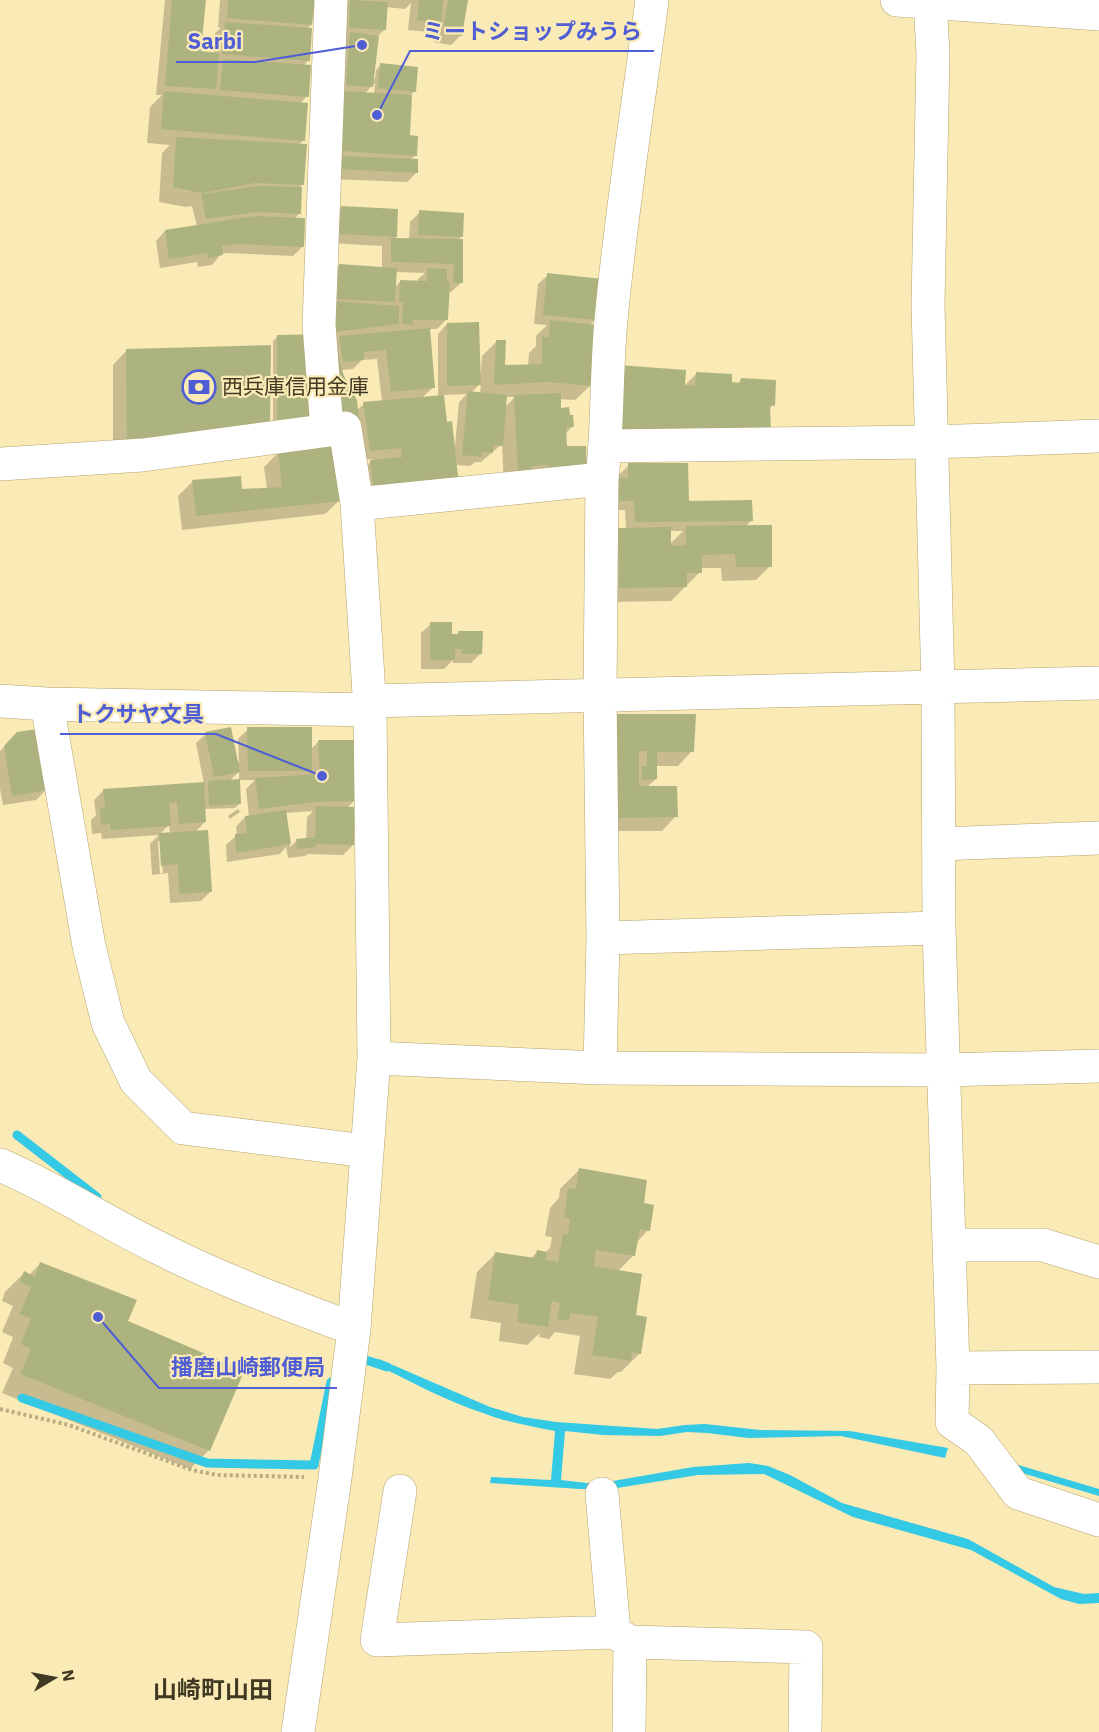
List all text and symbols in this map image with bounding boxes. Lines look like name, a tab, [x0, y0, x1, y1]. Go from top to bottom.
callout: ミートショップみうら	[410, 11, 654, 51]
text: ミートショップみうら	[422, 16, 642, 45]
callout: Sarbi	[176, 22, 255, 62]
text: Sarbi	[188, 26, 242, 55]
bank icon: 西兵庫信用金庫	[181, 369, 217, 405]
place label: 西兵庫信用金庫	[222, 372, 369, 400]
callout: トクサヤ文具	[60, 694, 216, 734]
text: トクサヤ文具	[72, 699, 204, 728]
callout: 播磨山崎郵便局	[159, 1348, 337, 1388]
text: 播磨山崎郵便局	[171, 1352, 325, 1381]
north arrow	[24, 1648, 84, 1708]
text: N	[58, 1668, 80, 1683]
district label: 山崎町山田	[153, 1673, 273, 1705]

